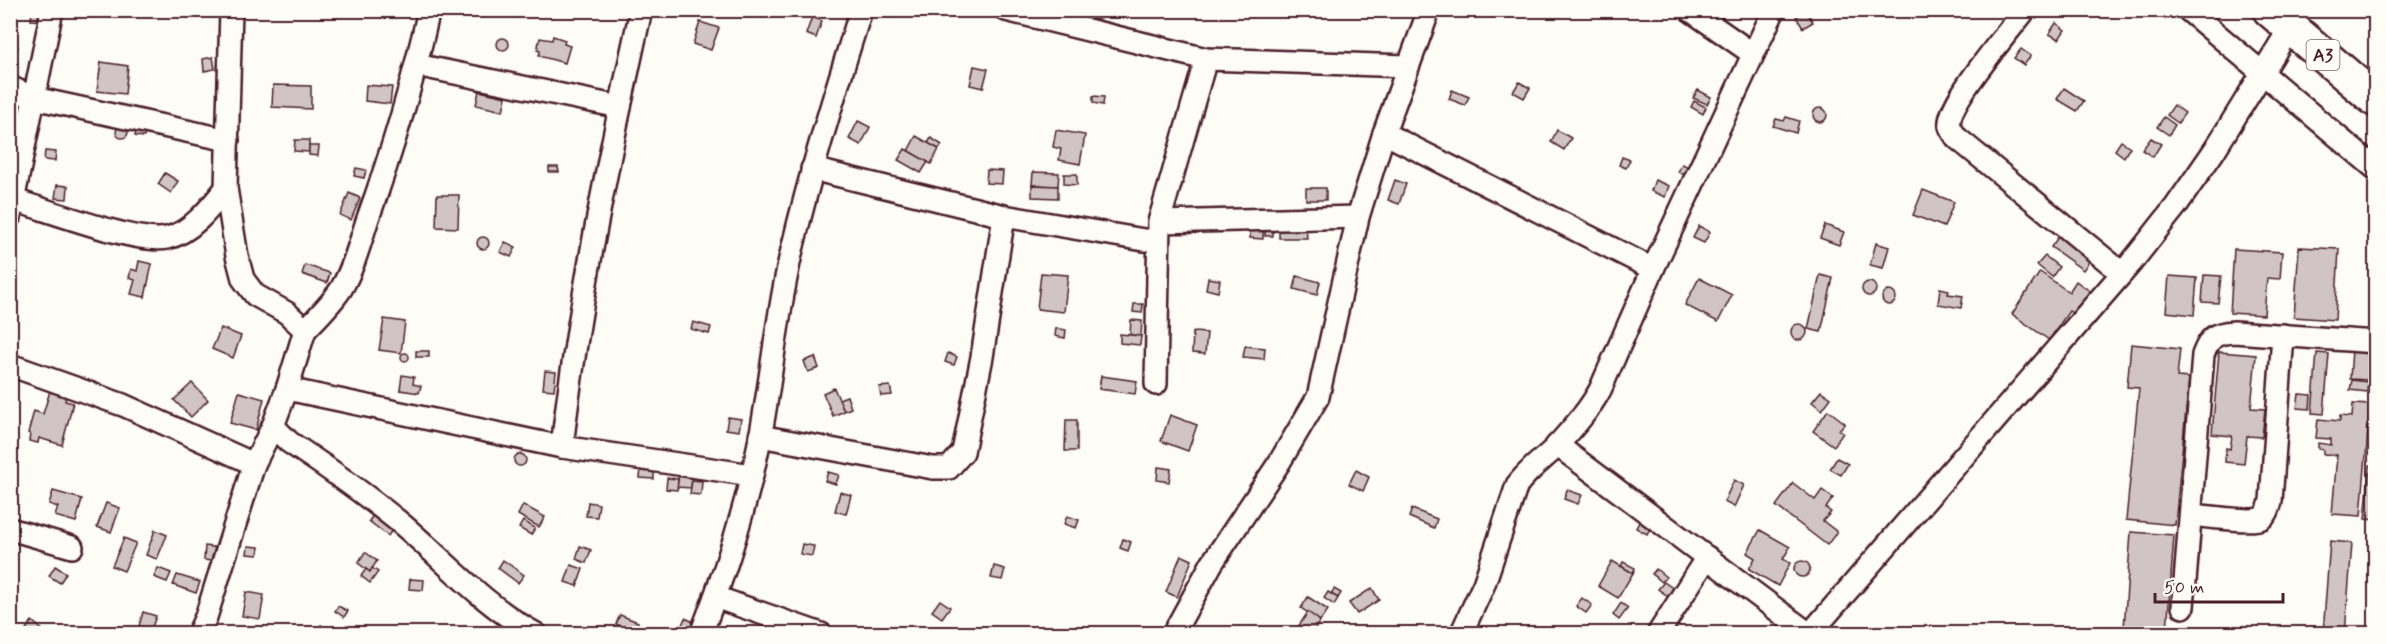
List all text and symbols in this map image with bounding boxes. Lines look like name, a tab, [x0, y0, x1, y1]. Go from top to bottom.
road number: A3	[2306, 40, 2340, 70]
scale bar	[2155, 566, 2282, 604]
text: 50 m	[2164, 576, 2204, 600]

